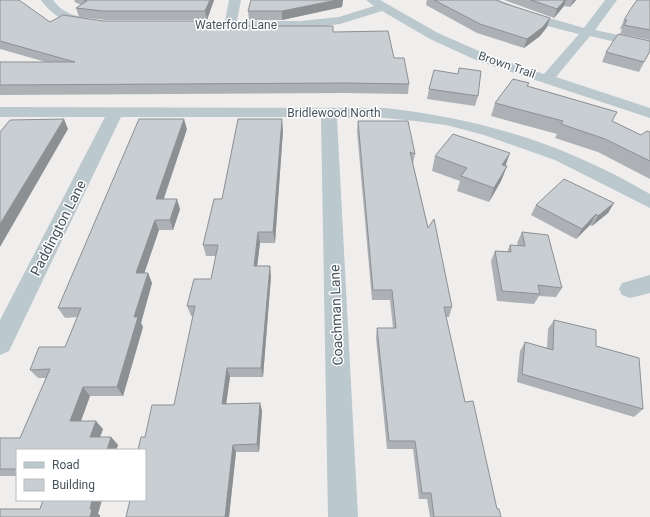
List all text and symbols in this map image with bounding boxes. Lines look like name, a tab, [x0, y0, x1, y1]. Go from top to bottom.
street label: Waterford Lane	[195, 18, 277, 32]
street label: Brown Trail	[477, 49, 537, 81]
street label: Bridlewood North	[287, 106, 381, 120]
street label: Paddington Lane	[27, 178, 89, 278]
street label: Coachman Lane	[326, 264, 346, 366]
legend	[16, 449, 146, 501]
text: Road	[52, 458, 80, 472]
text: Building	[52, 478, 95, 492]

